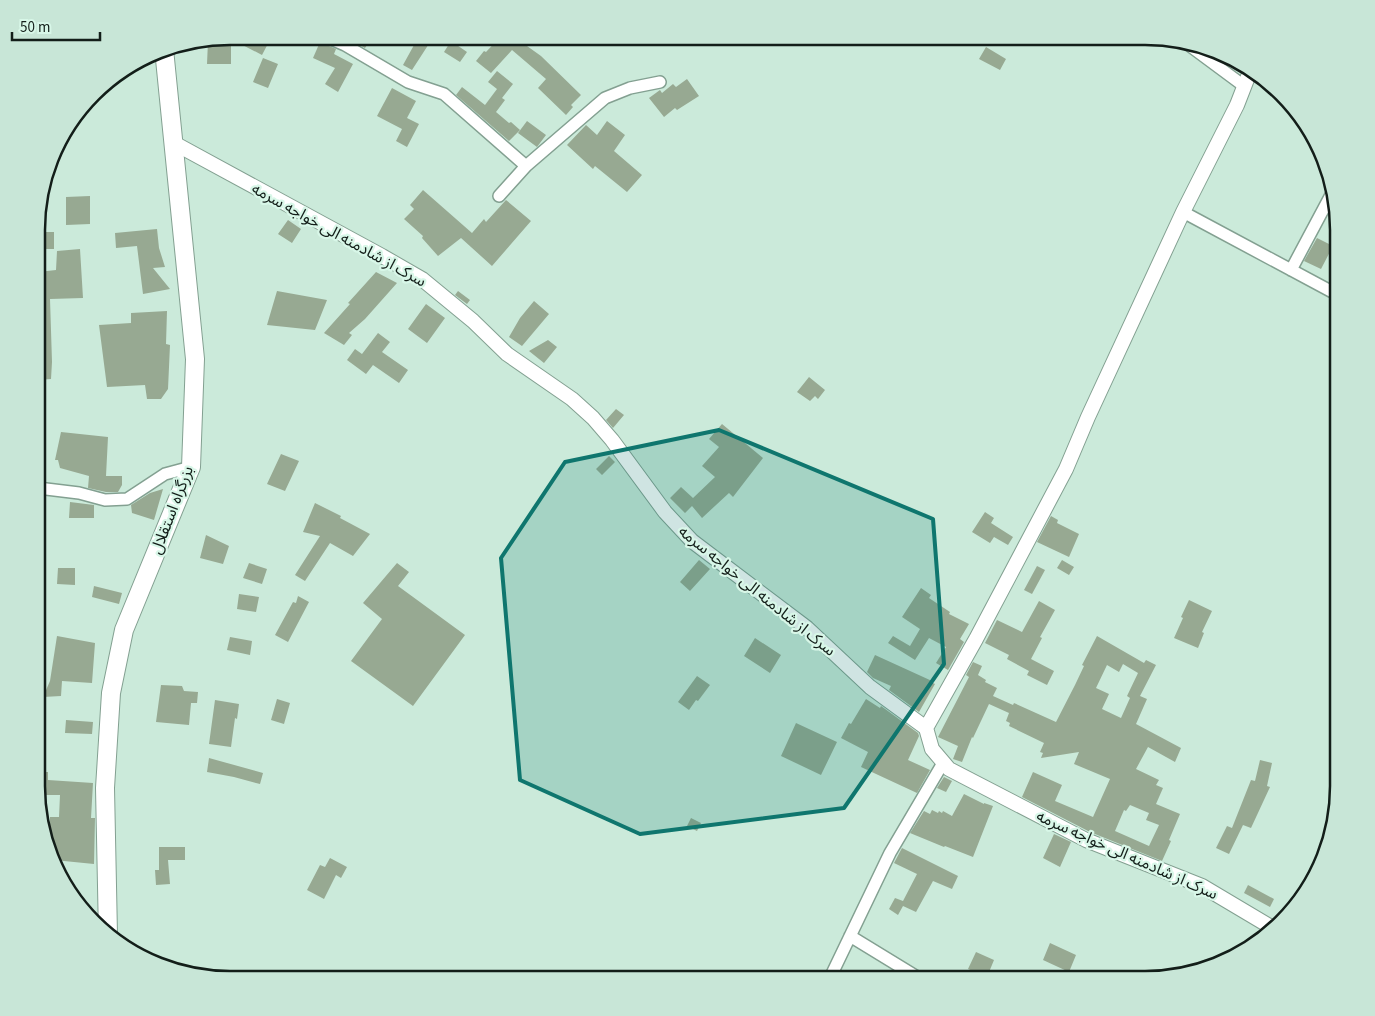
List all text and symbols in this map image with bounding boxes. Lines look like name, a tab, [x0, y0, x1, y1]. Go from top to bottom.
scale bar	[12, 10, 100, 42]
text: 50 m	[20, 17, 50, 38]
street label: سرک از شادمنه الی خواجه سرمه	[248, 178, 430, 292]
street label: بزرگراه استقلال	[145, 463, 199, 557]
street label: سرک از شادمنه الی خواجه سرمه	[674, 521, 840, 661]
street label: سرک از شادمنه الی خواجه سرمه	[1033, 805, 1221, 905]

